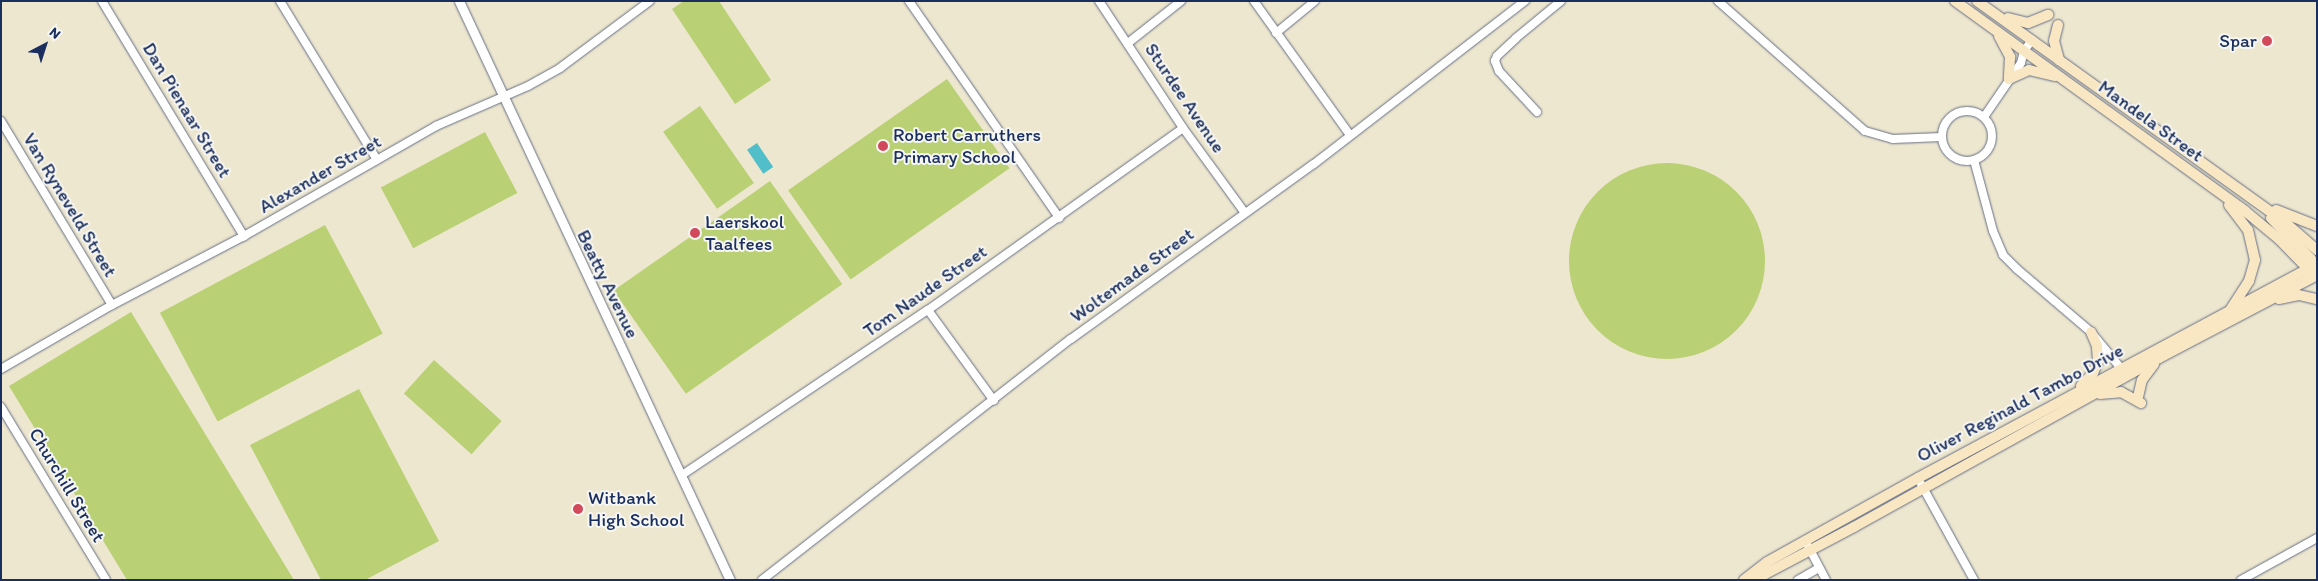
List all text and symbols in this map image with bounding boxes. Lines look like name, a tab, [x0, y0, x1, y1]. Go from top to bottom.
north arrow	[20, 20, 70, 70]
text: N	[46, 24, 64, 43]
place label: Spar	[2219, 30, 2257, 52]
marker: Spar	[2261, 35, 2273, 47]
street label: Dan Pienaar Street	[137, 38, 237, 182]
street label: Sturdee Avenue	[1140, 39, 1230, 157]
street label: Mandela Street	[2094, 75, 2208, 167]
place label: Robert Carruthers Primary School	[893, 124, 1041, 168]
street label: Van Ryneveld Street	[18, 129, 122, 281]
street label: Alexander Street	[255, 130, 385, 218]
marker: Robert Carruthers Primary School	[877, 140, 889, 152]
place label: Laerskool Taalfees	[705, 211, 784, 255]
street label: Woltemade Street	[1066, 223, 1198, 327]
street label: Beatty Avenue	[572, 227, 644, 341]
marker: Laerskool Taalfees	[689, 227, 701, 239]
street label: Tom Naude Street	[859, 240, 991, 342]
street label: Oliver Reginald Tambo Drive	[1913, 339, 2127, 467]
street label: Churchill Street	[24, 424, 110, 546]
place label: Witbank High School	[588, 487, 684, 531]
marker: Witbank High School	[572, 503, 584, 515]

